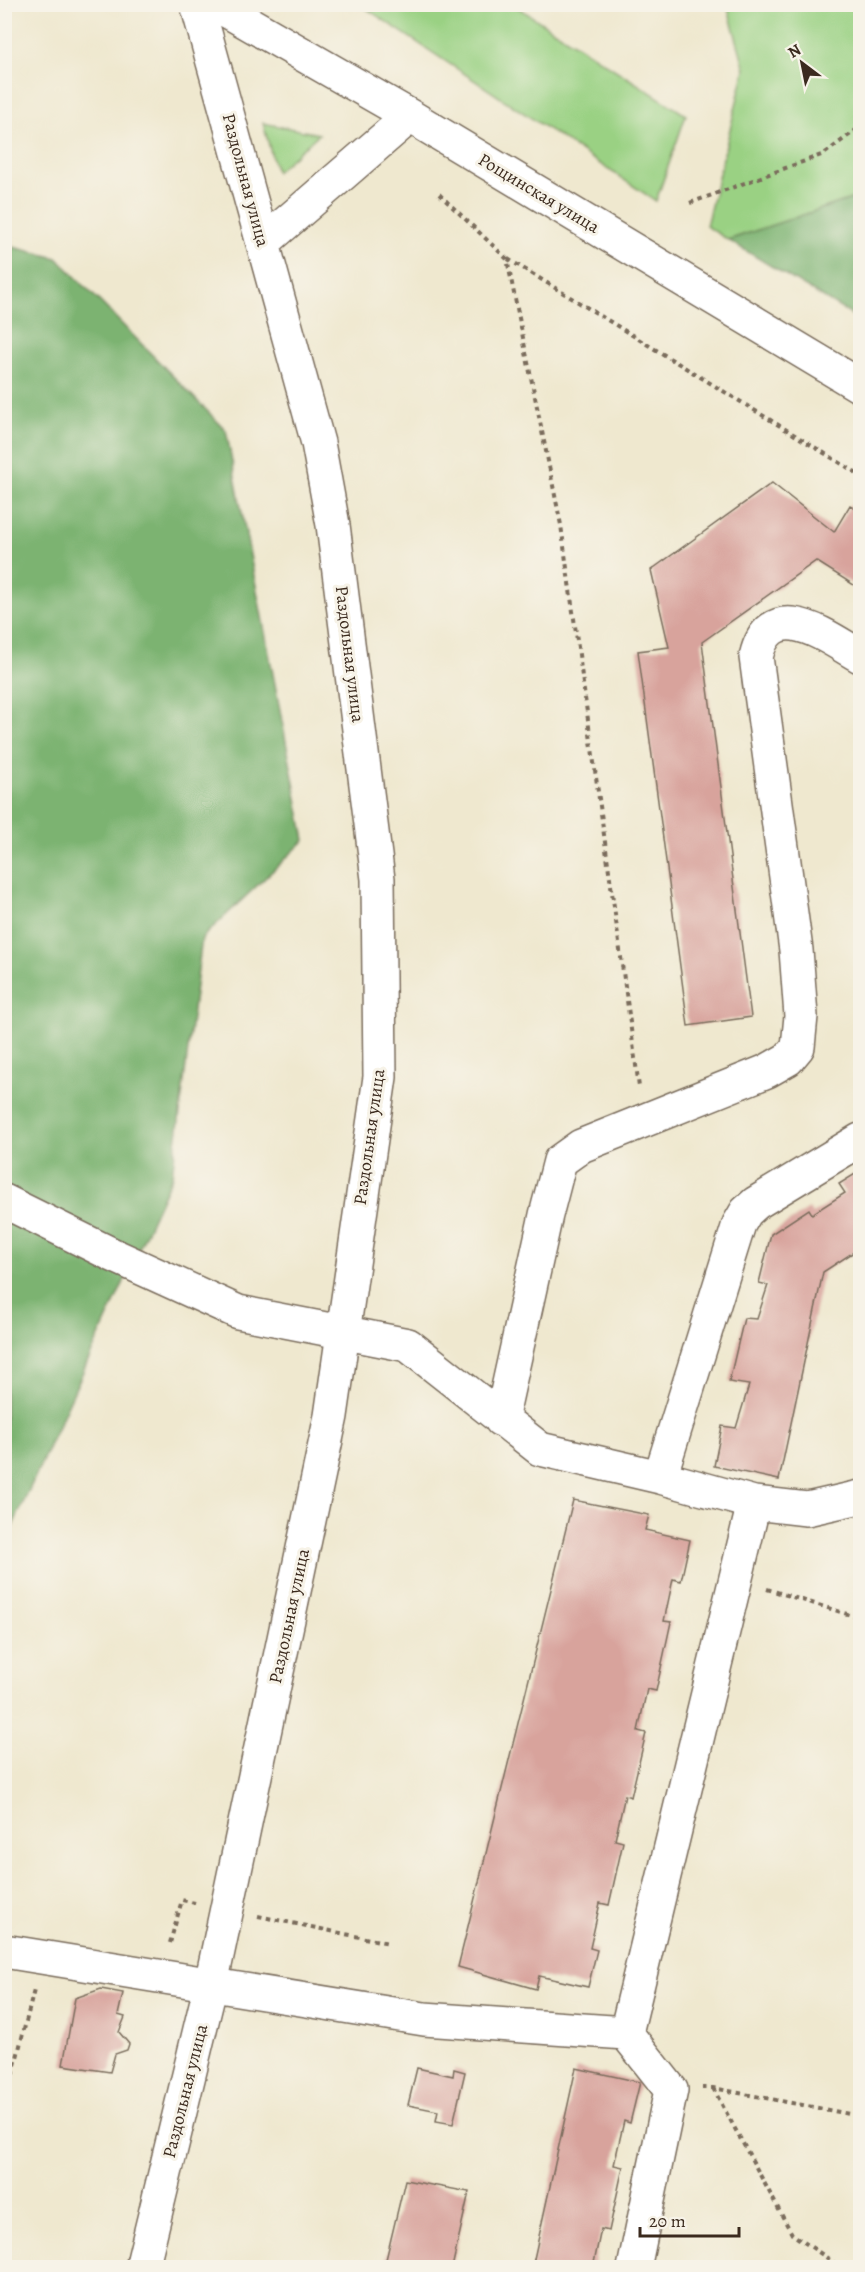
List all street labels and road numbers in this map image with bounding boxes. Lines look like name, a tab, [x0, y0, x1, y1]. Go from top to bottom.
street label: Раздольная улица	[217, 111, 276, 250]
street label: Рощинская улица	[474, 147, 605, 239]
street label: Раздольная улица	[330, 584, 370, 724]
street label: Раздольная улица	[348, 1067, 391, 1207]
street label: Раздольная улица	[263, 1546, 315, 1686]
street label: Раздольная улица	[157, 2021, 213, 2161]

